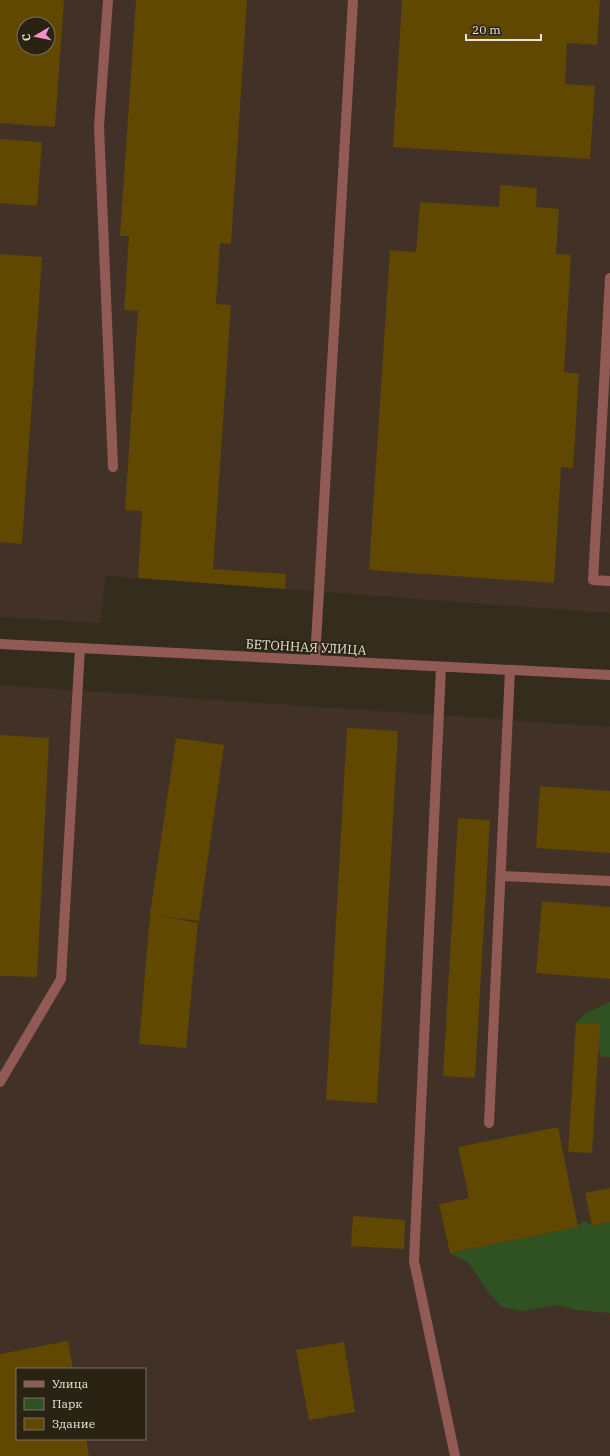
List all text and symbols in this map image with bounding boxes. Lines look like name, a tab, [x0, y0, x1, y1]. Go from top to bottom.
north arrow	[16, 16, 56, 56]
scale bar	[466, 16, 541, 42]
text: 20 m	[472, 22, 501, 37]
text: С	[19, 33, 34, 42]
street label: БЕТОННАЯ УЛИЦА	[245, 635, 367, 659]
legend	[16, 1368, 146, 1440]
text: Улица	[52, 1376, 89, 1391]
text: Парк	[52, 1396, 82, 1411]
text: Здание	[52, 1416, 95, 1431]

